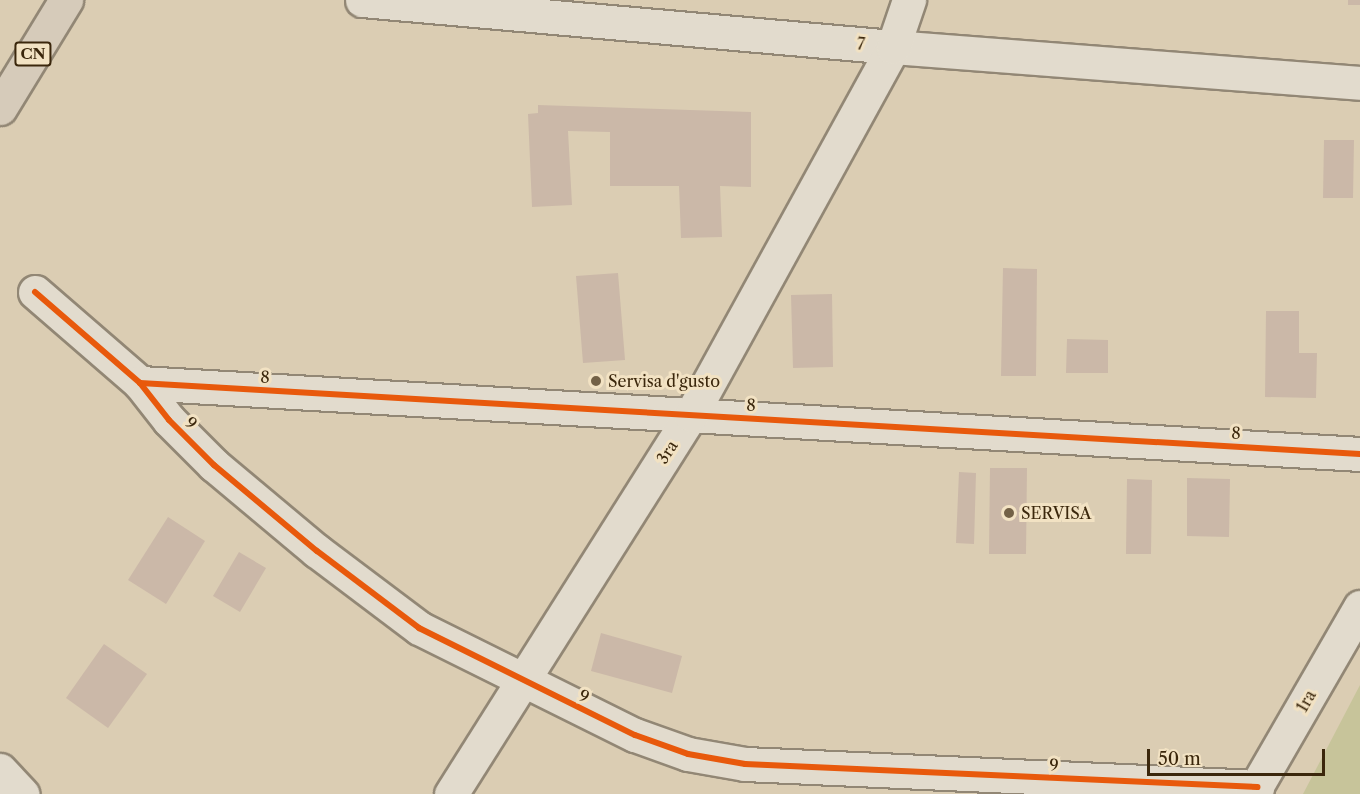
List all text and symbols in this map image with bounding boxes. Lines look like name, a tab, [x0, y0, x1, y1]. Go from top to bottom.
street label: 7	[856, 34, 866, 54]
road number: CN	[14, 42, 52, 66]
street label: 8	[260, 367, 270, 387]
place label: Servisa d'gusto	[608, 371, 720, 391]
marker: Servisa d'gusto	[589, 374, 603, 388]
street label: 8	[746, 395, 756, 415]
street label: 9	[181, 413, 201, 433]
street label: 8	[1231, 423, 1241, 443]
street label: 3ra	[652, 437, 682, 467]
place label: SERVISA	[1021, 503, 1091, 523]
marker: SERVISA	[1002, 506, 1016, 520]
street label: 9	[576, 685, 592, 707]
street label: 1ra	[1292, 687, 1320, 715]
scale bar	[1150, 737, 1328, 775]
text: 50 m	[1158, 748, 1201, 770]
street label: 9	[1049, 755, 1059, 775]

